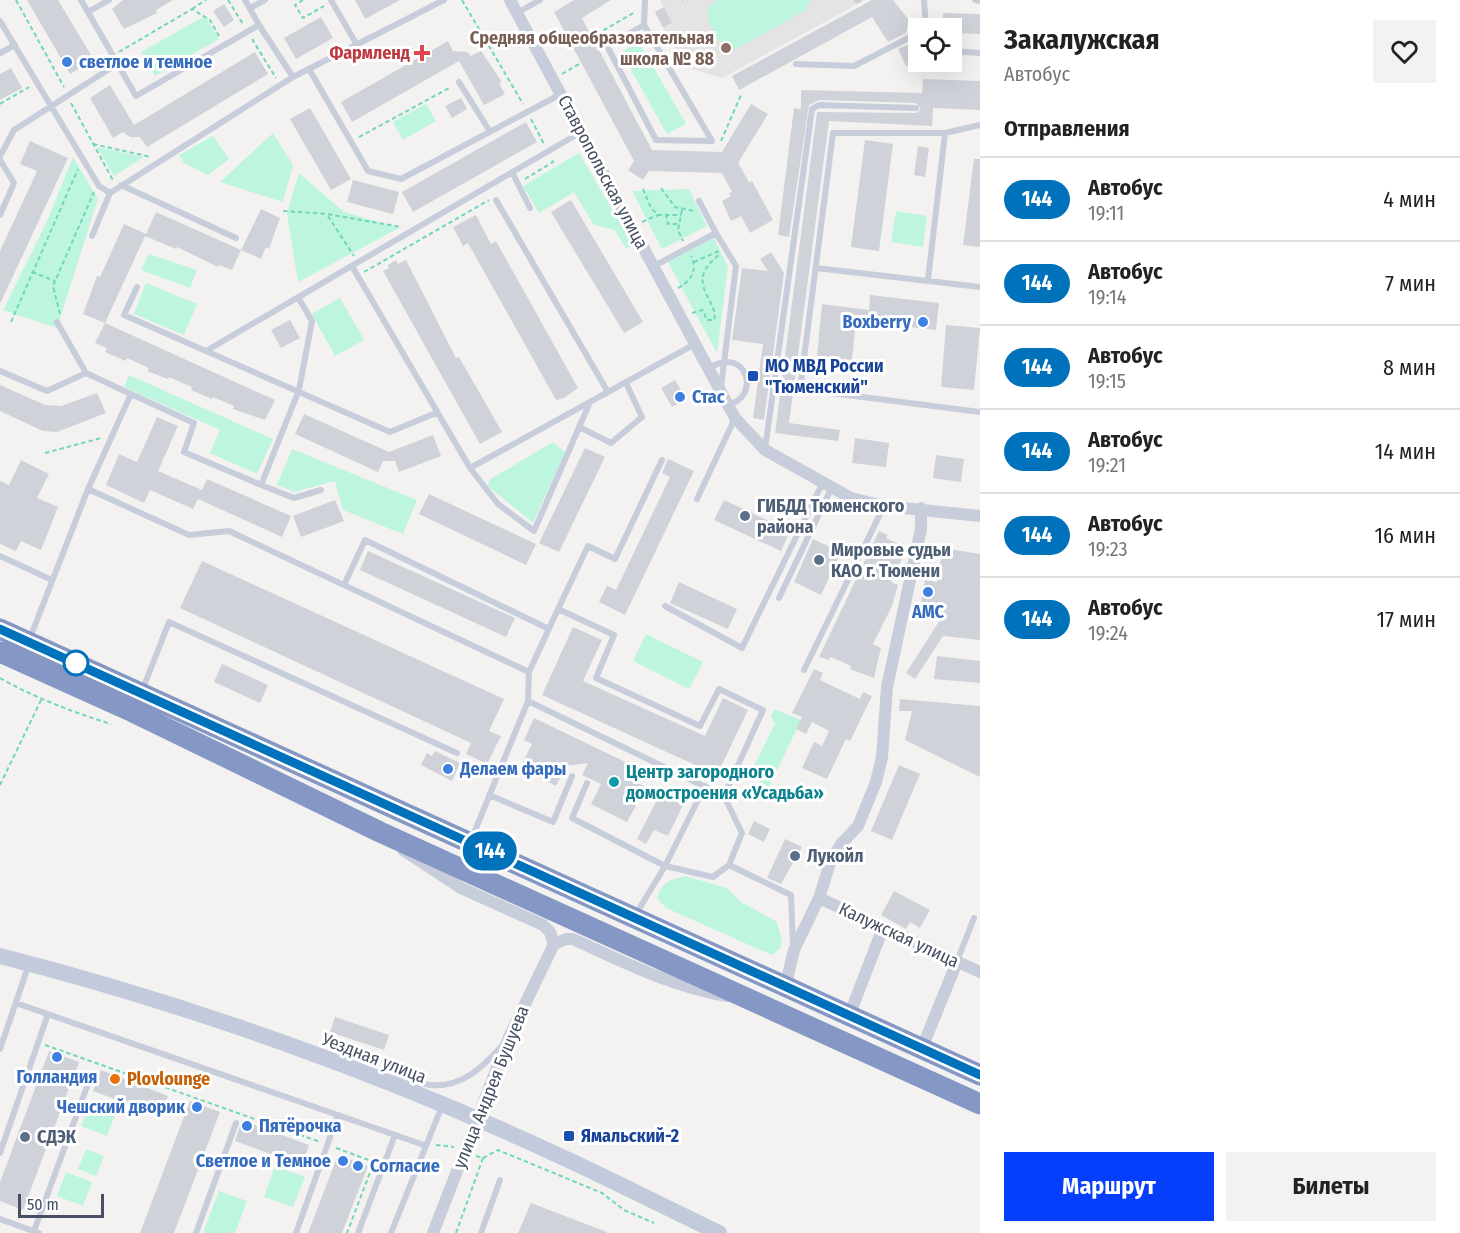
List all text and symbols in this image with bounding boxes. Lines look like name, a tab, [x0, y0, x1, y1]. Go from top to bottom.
map controls	[908, 18, 962, 72]
button: locate	[908, 18, 962, 72]
button: heart	[1373, 20, 1436, 83]
text: Закалужская	[1004, 23, 1160, 56]
place label: Средняя общеобразовательная школа № 88	[470, 27, 714, 70]
marker: Средняя общеобразовательная школа № 88	[719, 41, 733, 55]
place label: Фармленд	[329, 42, 410, 64]
marker: Фармленд	[415, 46, 429, 60]
place label: светлое и темное	[79, 51, 212, 73]
marker: светлое и темное	[60, 55, 74, 69]
text: Автобус	[1004, 62, 1070, 86]
street label: Ставропольская улица	[553, 91, 653, 253]
text: Отправления	[1004, 115, 1130, 142]
text: Автобус	[1088, 174, 1163, 201]
text: 144	[1022, 186, 1052, 212]
text: 4 мин	[1383, 186, 1436, 213]
text: 19:11	[1088, 201, 1124, 225]
text: Автобус	[1088, 258, 1163, 285]
text: 144	[1022, 270, 1052, 296]
text: 7 мин	[1385, 270, 1436, 297]
text: 19:14	[1088, 285, 1126, 309]
place label: Boxberry	[842, 311, 911, 333]
marker: Boxberry	[916, 315, 930, 329]
text: Автобус	[1088, 342, 1163, 369]
text: 144	[1022, 354, 1052, 380]
text: 8 мин	[1383, 354, 1436, 381]
place label: МО МВД России "Тюменский"	[765, 355, 884, 398]
marker: МО МВД России "Тюменский"	[746, 369, 760, 383]
text: 19:15	[1088, 369, 1126, 393]
place label: Стас	[692, 386, 725, 408]
marker: Стас	[673, 390, 687, 404]
text: Автобус	[1088, 426, 1163, 453]
text: 144	[1022, 438, 1052, 464]
text: 14 мин	[1375, 438, 1436, 465]
text: 19:21	[1088, 453, 1126, 477]
place label: ГИБДД Тюменского района	[757, 495, 905, 538]
marker: ГИБДД Тюменского района	[738, 509, 752, 523]
text: Автобус	[1088, 510, 1163, 537]
text: 144	[1022, 522, 1052, 548]
text: 16 мин	[1374, 522, 1436, 549]
text: 19:23	[1088, 537, 1128, 561]
place label: Мировые судьи КАО г. Тюмени	[831, 539, 951, 582]
marker: Мировые судьи КАО г. Тюмени	[812, 553, 826, 567]
marker: АМС	[921, 585, 935, 599]
text: Автобус	[1088, 594, 1163, 621]
place label: АМС	[911, 601, 945, 623]
text: 144	[1022, 606, 1052, 632]
text: 17 мин	[1376, 606, 1436, 633]
text: 19:24	[1088, 621, 1128, 645]
unlabelled marker	[63, 650, 89, 676]
place label: Делаем фары	[459, 758, 566, 780]
place label: Центр загородного домостроения «Усадьба»	[625, 761, 824, 804]
marker: Делаем фары	[441, 762, 455, 776]
marker: Центр загородного домостроения «Усадьба»	[607, 775, 621, 789]
line badge: 144	[456, 832, 524, 870]
text: 144	[475, 838, 505, 864]
place label: Лукойл	[807, 845, 864, 867]
marker: Лукойл	[788, 849, 802, 863]
street label: Калужская улица	[835, 898, 963, 972]
street label: улица Андрея Бушуева	[448, 1002, 534, 1172]
street label: Уездная улица	[318, 1028, 429, 1088]
marker: Голландия	[50, 1050, 64, 1064]
place label: Голландия	[17, 1066, 97, 1088]
place label: Plovlounge	[127, 1068, 210, 1090]
marker: Plovlounge	[108, 1072, 122, 1086]
place label: Чешский дворик	[57, 1096, 186, 1118]
marker: Чешский дворик	[190, 1100, 204, 1114]
place label: Пятёрочка	[259, 1115, 341, 1137]
marker: Пятёрочка	[240, 1119, 254, 1133]
place label: Ямальский-2	[581, 1125, 679, 1147]
place label: СДЭК	[37, 1126, 77, 1148]
marker: Ямальский-2	[562, 1129, 576, 1143]
marker: СДЭК	[18, 1130, 32, 1144]
place label: Светлое и Темное	[196, 1150, 331, 1172]
button: Маршрут	[1004, 1152, 1214, 1221]
button: Билеты	[1226, 1152, 1436, 1221]
marker: Светлое и Темное	[336, 1154, 350, 1168]
place label: Согласие	[370, 1155, 440, 1177]
marker: Согласие	[351, 1159, 365, 1173]
scale bar	[18, 1191, 104, 1218]
text: 50 m	[27, 1195, 59, 1214]

